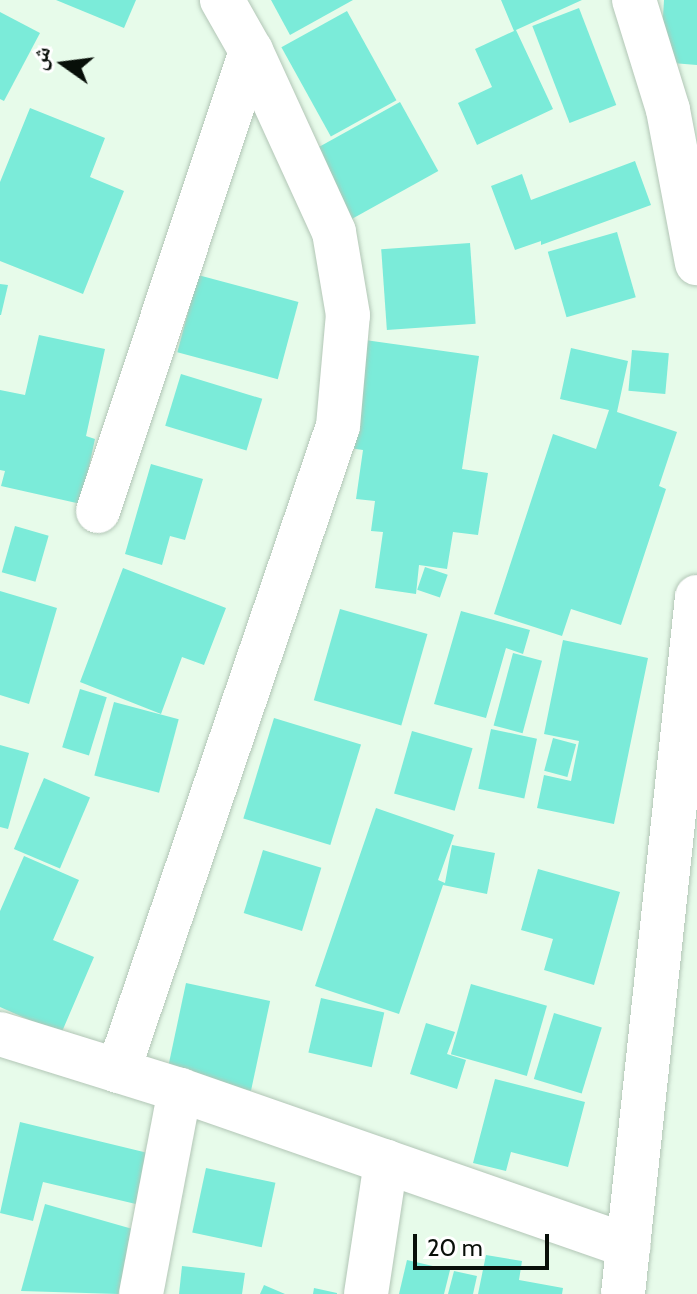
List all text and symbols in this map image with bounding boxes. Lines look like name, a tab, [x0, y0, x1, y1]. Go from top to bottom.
north arrow	[24, 24, 104, 104]
text: ش	[24, 43, 56, 73]
scale bar	[417, 1218, 553, 1268]
text: 20 m	[427, 1233, 483, 1262]

